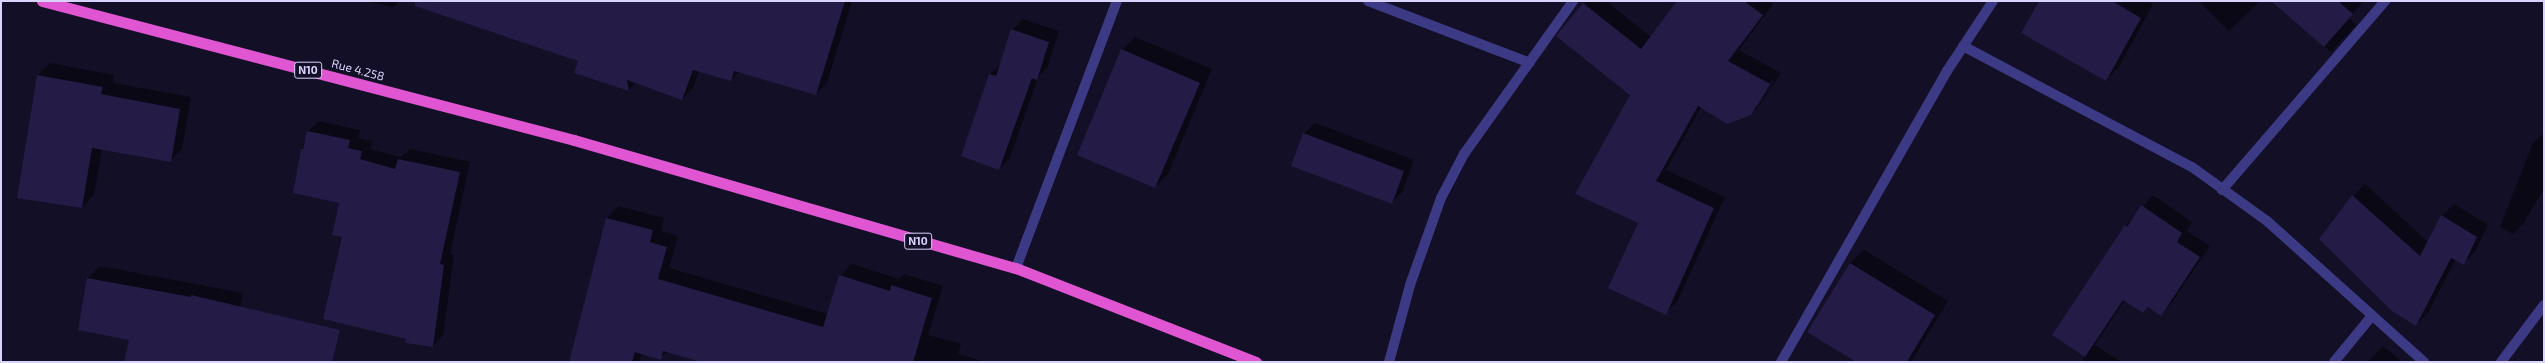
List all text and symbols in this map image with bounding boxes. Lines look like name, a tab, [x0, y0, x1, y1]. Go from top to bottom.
street label: Rue 4.258	[330, 56, 386, 84]
road number: N10	[294, 61, 322, 79]
road number: N10	[904, 232, 932, 250]

